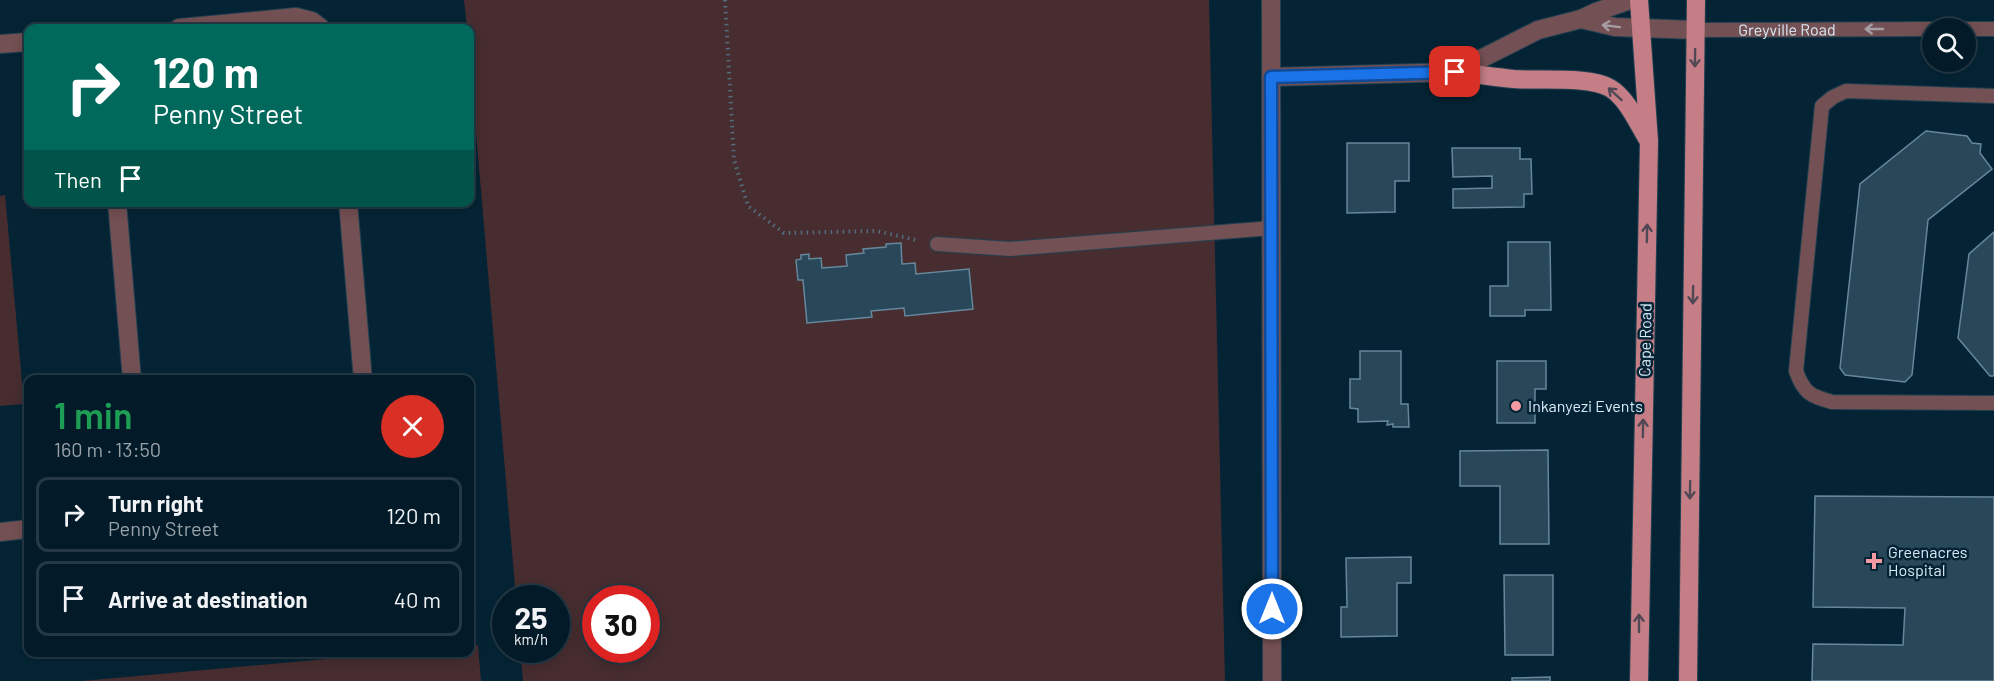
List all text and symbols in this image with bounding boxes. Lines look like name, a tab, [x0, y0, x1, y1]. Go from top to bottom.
map controls	[1922, 18, 1976, 72]
button: search	[1922, 18, 1976, 72]
street label: Greyville Road	[1738, 19, 1836, 39]
one-way arrow	[1602, 20, 1621, 31]
one-way arrow	[1864, 23, 1884, 35]
text: 120 m	[153, 46, 259, 96]
pin	[1429, 46, 1480, 97]
icon: right	[54, 48, 132, 126]
one-way arrow	[1689, 48, 1701, 68]
icon: arrive	[1438, 55, 1471, 88]
one-way arrow	[1608, 87, 1623, 101]
text: Penny Street	[153, 97, 303, 129]
icon: arrive	[114, 162, 147, 195]
text: Then	[54, 166, 102, 192]
one-way arrow	[1641, 223, 1653, 243]
one-way arrow	[1687, 285, 1698, 305]
street label: Cape Road	[1634, 303, 1655, 377]
text: 1 min	[54, 393, 133, 436]
button: close	[381, 395, 444, 458]
place label: Inkanyezi Events	[1528, 396, 1643, 415]
marker: Inkanyezi Events	[1509, 399, 1523, 413]
one-way arrow	[1637, 418, 1649, 438]
text: 160 m · 13:50	[54, 437, 161, 461]
one-way arrow	[1685, 480, 1696, 500]
text: Turn right	[108, 490, 203, 516]
icon: right	[57, 498, 90, 531]
text: 120 m	[386, 502, 441, 528]
text: Penny Street	[108, 516, 219, 540]
place label: Greenacres Hospital	[1888, 542, 1968, 579]
marker: Greenacres Hospital	[1865, 552, 1883, 570]
position arrow	[1240, 577, 1304, 641]
icon: arrive	[57, 582, 90, 615]
speed limit sign: 30	[582, 585, 660, 663]
text: Arrive at destination	[108, 586, 307, 612]
text: 40 m	[394, 586, 441, 612]
text: 25	[515, 599, 547, 635]
one-way arrow	[1633, 613, 1645, 633]
text: km/h	[514, 630, 548, 648]

